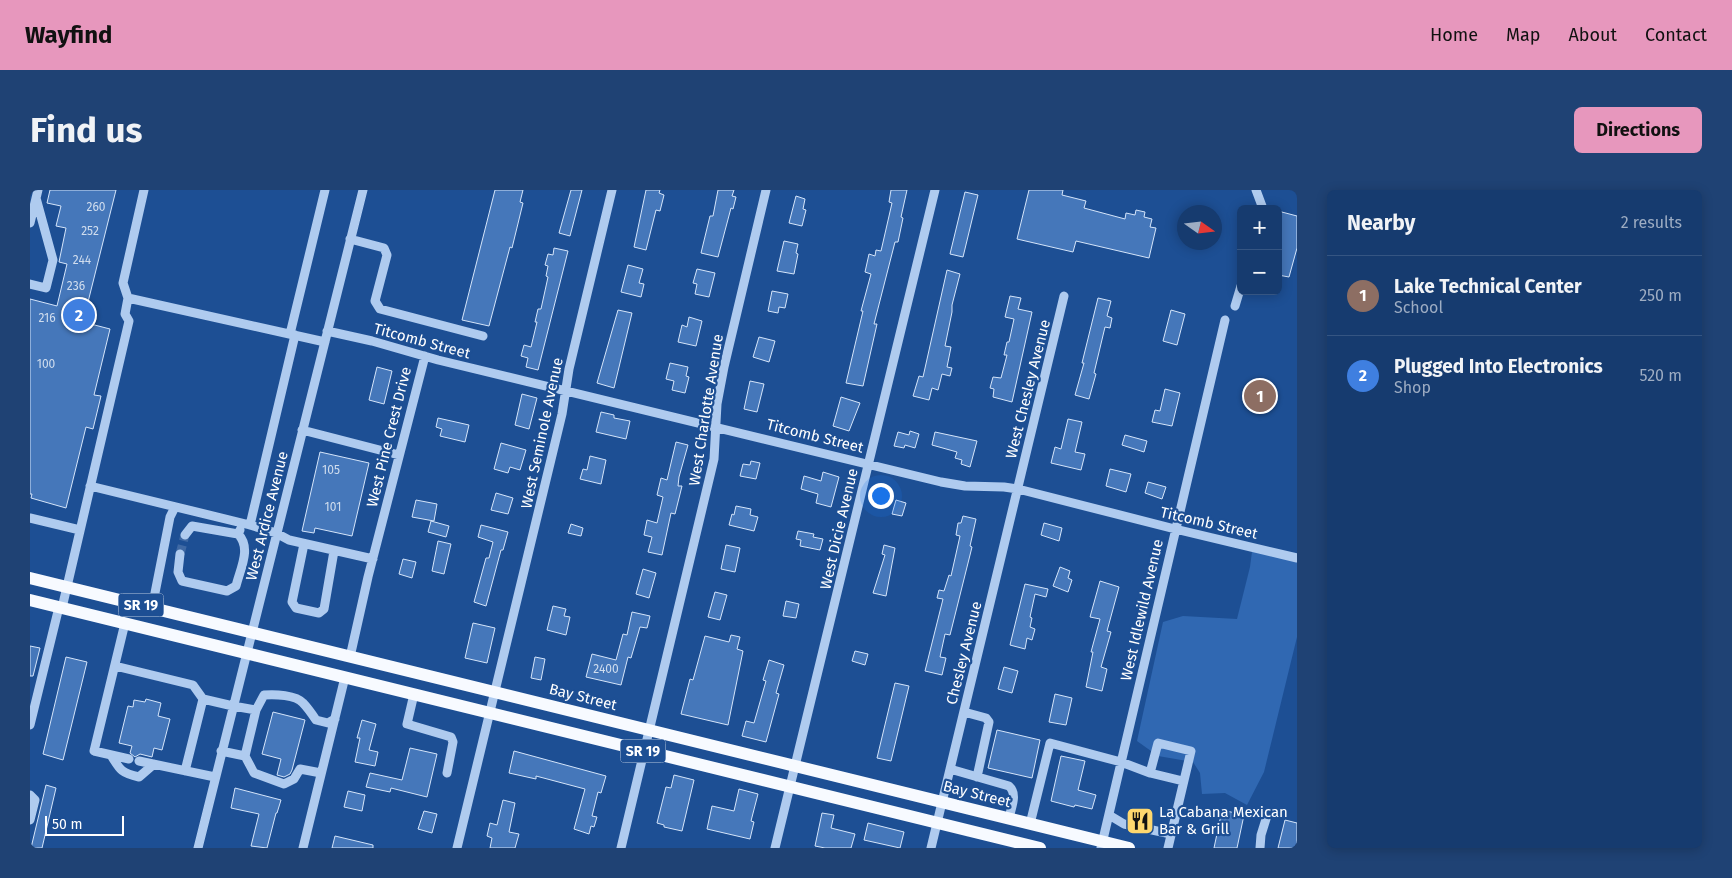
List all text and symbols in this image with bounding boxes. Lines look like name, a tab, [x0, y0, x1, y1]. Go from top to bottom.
text: Wayfind	[25, 21, 112, 49]
text: Home	[1430, 24, 1478, 46]
text: Map	[1506, 24, 1540, 46]
text: About	[1568, 24, 1617, 46]
text: Contact	[1645, 24, 1707, 46]
button: Directions	[1574, 107, 1702, 153]
text: Find us	[30, 109, 142, 151]
house number: 260	[86, 200, 106, 214]
north arrow	[1177, 205, 1222, 250]
map controls	[1237, 205, 1282, 295]
button: +	[1237, 205, 1282, 250]
text: Nearby	[1347, 210, 1415, 236]
text: 2 results	[1621, 213, 1682, 232]
house number: 252	[81, 224, 99, 238]
button: −	[1237, 250, 1282, 295]
house number: 244	[73, 253, 92, 267]
text: Lake Technical Center	[1394, 275, 1582, 298]
house number: 236	[67, 279, 85, 293]
text: 1	[1359, 286, 1367, 305]
text: 250 m	[1639, 286, 1682, 305]
pin: 2	[63, 296, 95, 334]
text: School	[1394, 298, 1443, 317]
house number: 216	[38, 311, 56, 325]
street label: West Chesley Avenue	[1002, 318, 1054, 460]
street label: Titcomb Street	[372, 319, 473, 363]
street label: West Charlotte Avenue	[685, 333, 727, 487]
text: Plugged Into Electronics	[1394, 355, 1603, 378]
street label: West Seminole Avenue	[517, 356, 567, 510]
house number: 100	[37, 357, 56, 371]
street label: West Pine Crest Drive	[363, 365, 415, 509]
text: 2	[1359, 366, 1367, 385]
text: 520 m	[1639, 366, 1682, 385]
pin: 1	[1244, 377, 1276, 415]
text: Shop	[1394, 378, 1431, 397]
street label: Titcomb Street	[765, 415, 866, 457]
street label: West Ardice Avenue	[242, 449, 292, 583]
house number: 105	[322, 463, 340, 477]
street label: West Dicie Avenue	[816, 467, 862, 591]
your location	[868, 483, 894, 509]
house number: 101	[325, 500, 341, 514]
street label: Titcomb Street	[1159, 503, 1260, 543]
street label: West Idlewild Avenue	[1117, 537, 1167, 683]
road number: SR 19	[118, 594, 164, 616]
street label: Chesley Avenue	[942, 599, 986, 707]
house number: 2400	[593, 662, 619, 676]
street label: Bay Street	[547, 680, 619, 714]
road number: SR 19	[620, 740, 666, 762]
street label: Bay Street	[941, 777, 1013, 811]
place label: La Cabana Mexican Bar & Grill	[1159, 803, 1288, 838]
restaurant icon: La Cabana Mexican Bar & Grill	[1125, 806, 1155, 836]
scale bar	[45, 813, 124, 836]
text: 50 m	[52, 816, 83, 833]

